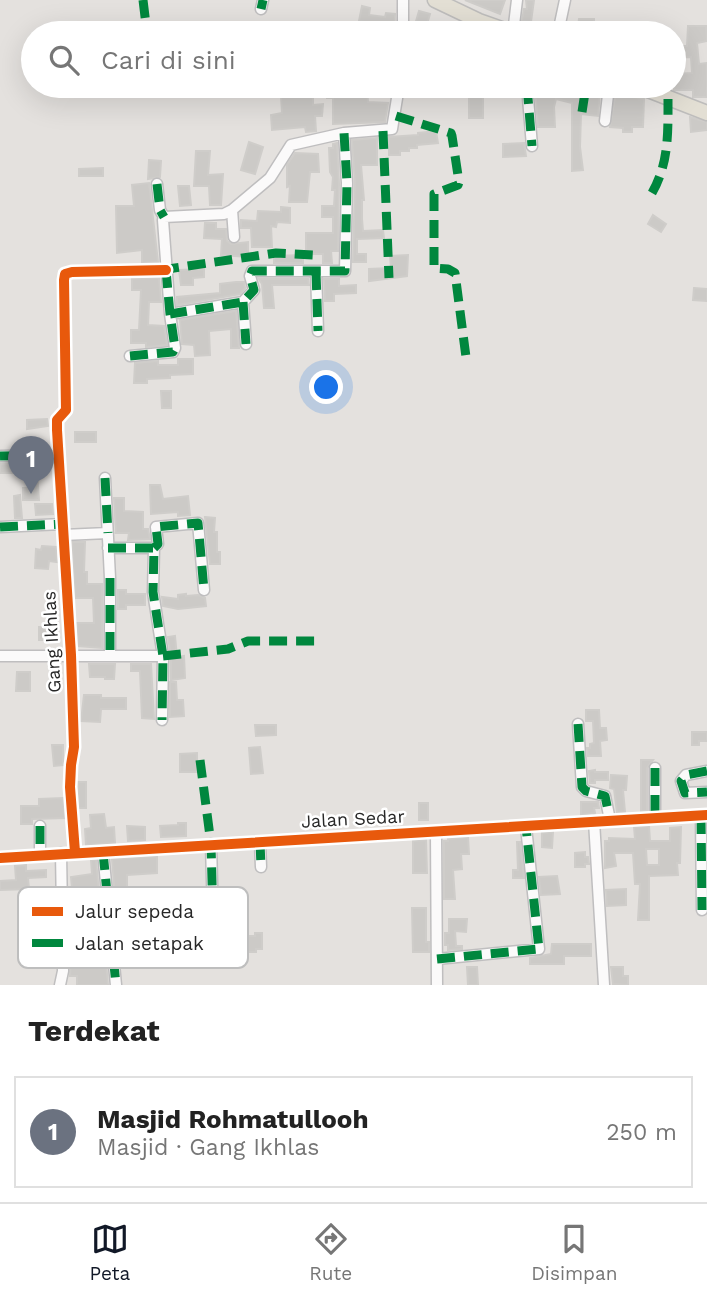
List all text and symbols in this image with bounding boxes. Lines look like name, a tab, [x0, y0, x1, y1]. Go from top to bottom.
search box	[21, 21, 686, 98]
icon: search	[45, 41, 83, 79]
text: Cari di sini	[101, 45, 236, 75]
your location	[309, 370, 343, 404]
pin: 1	[8, 436, 54, 494]
street label: Gang Ikhlas	[38, 591, 65, 693]
street label: Jalan Sedar	[301, 805, 405, 832]
legend	[18, 887, 248, 968]
text: Jalur sepeda	[75, 900, 194, 923]
text: Jalan setapak	[75, 932, 204, 955]
text: Terdekat	[28, 1013, 160, 1048]
text: Masjid Rohmatullooh	[97, 1104, 369, 1134]
text: 1	[48, 1119, 58, 1146]
text: 250 m	[606, 1119, 677, 1146]
text: Masjid · Gang Ikhlas	[97, 1134, 319, 1161]
tab: Peta	[89, 1220, 130, 1285]
tab: Rute	[309, 1220, 352, 1285]
tab: Disimpan	[531, 1220, 618, 1285]

